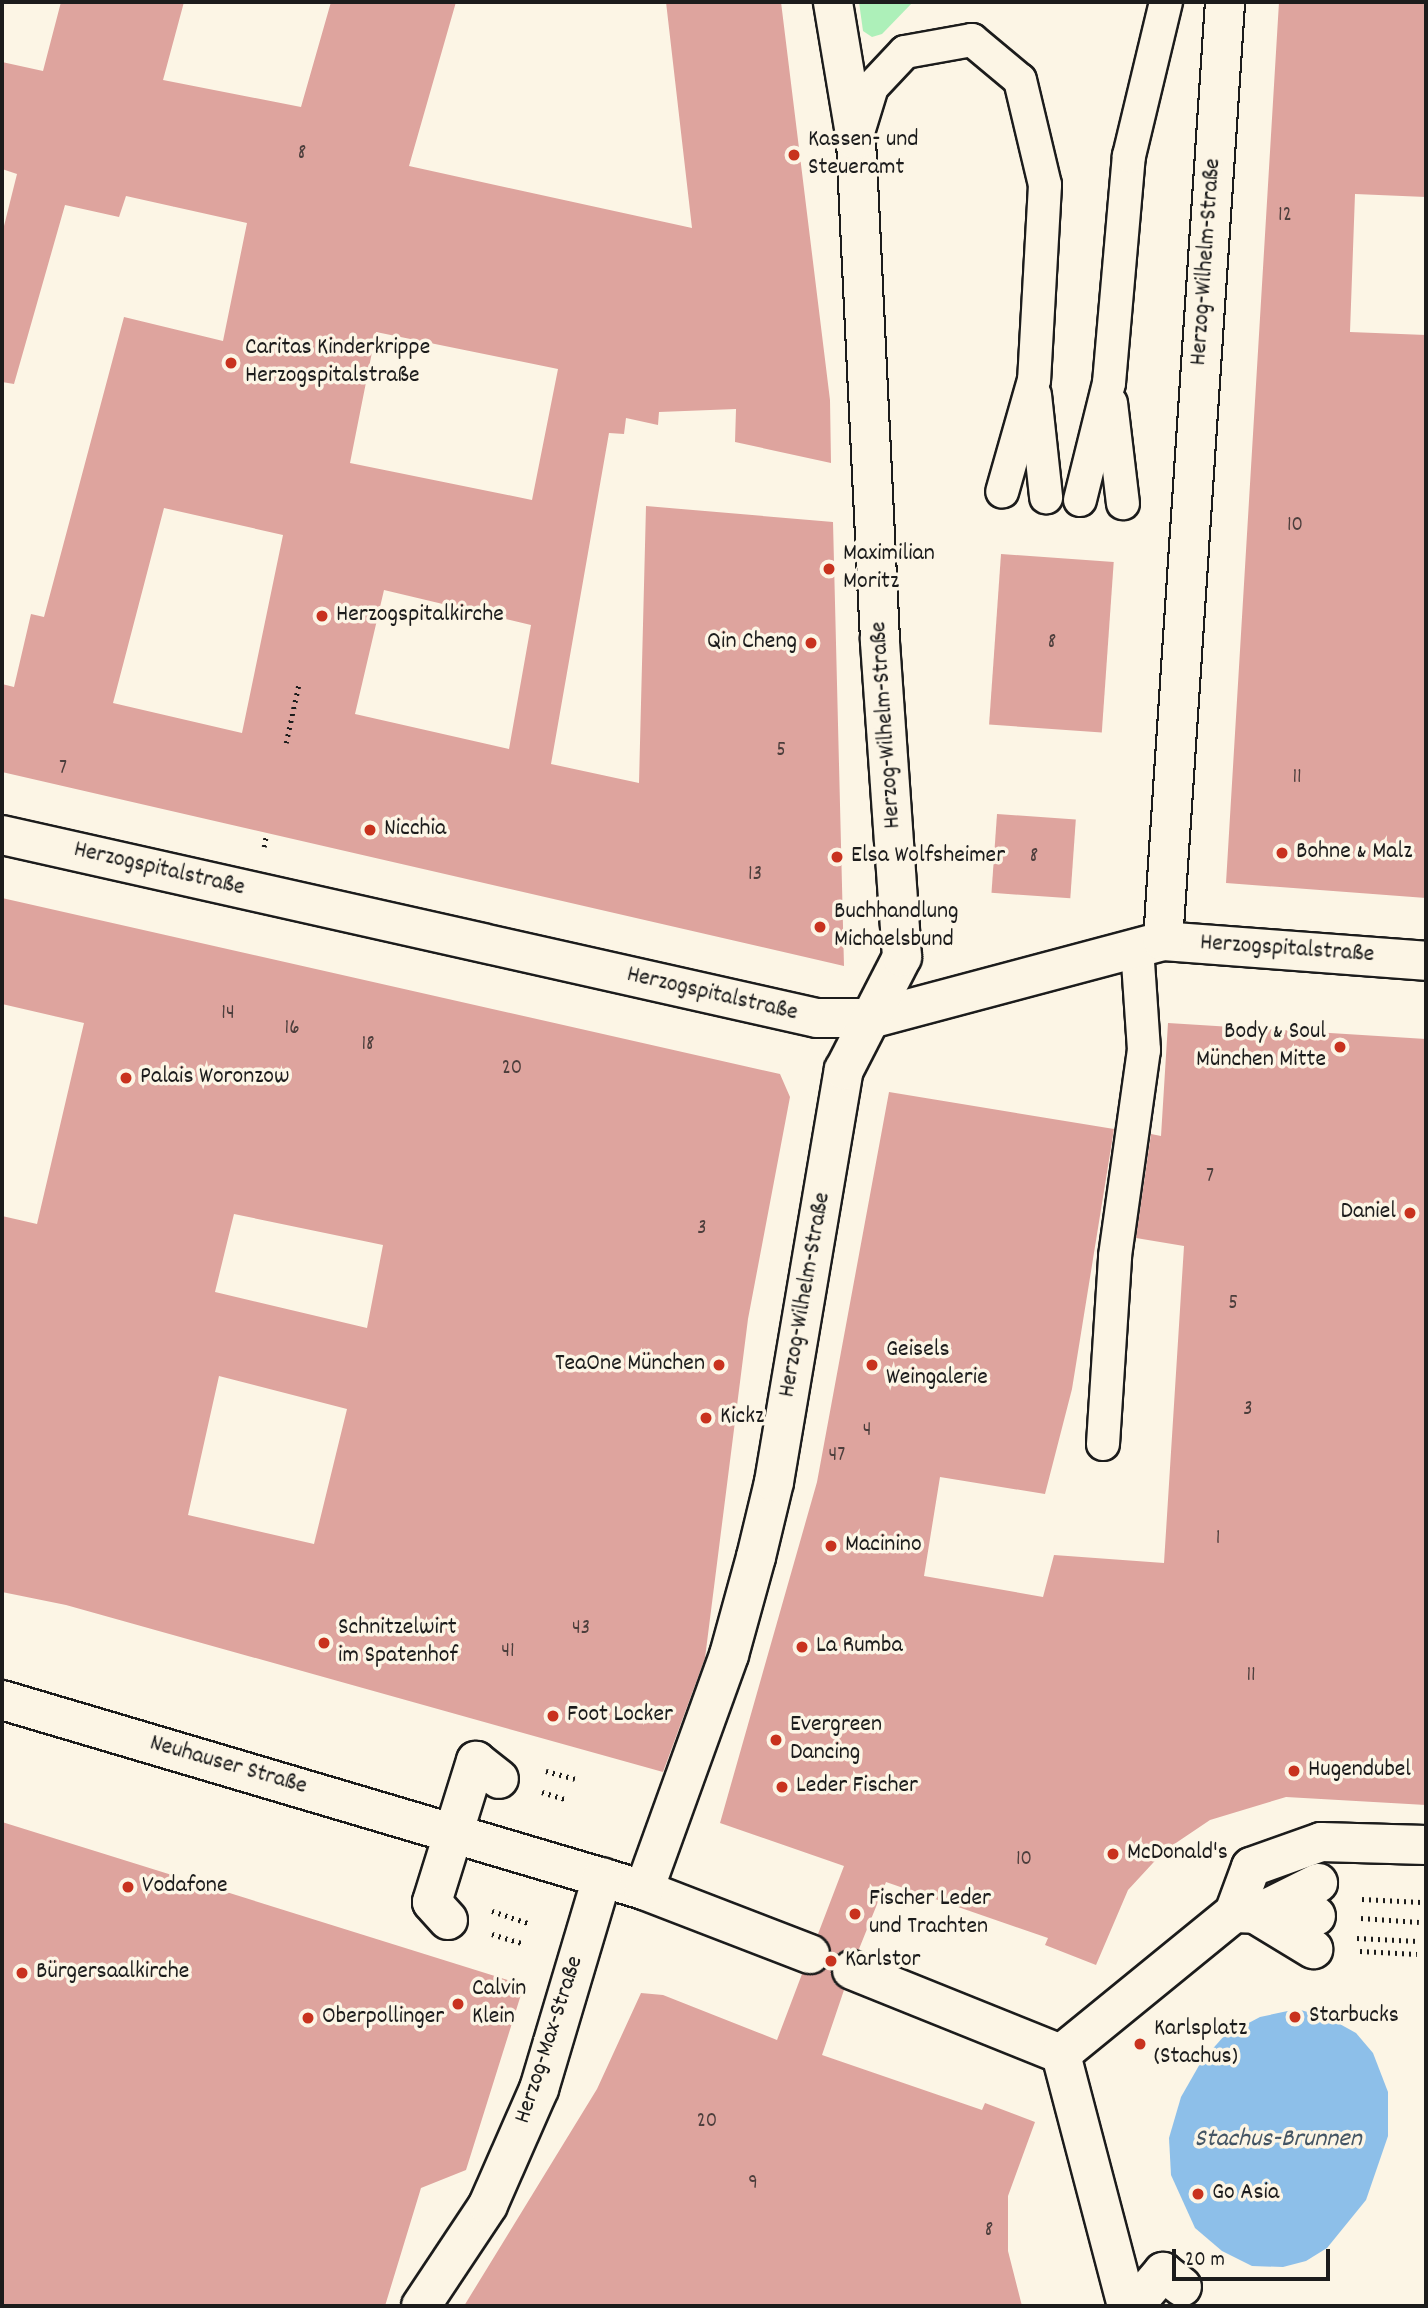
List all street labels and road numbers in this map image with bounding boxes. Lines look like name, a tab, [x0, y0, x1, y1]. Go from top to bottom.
street label: Herzog-Wilhelm-Straße	[1185, 157, 1229, 367]
street label: Herzog-Wilhelm-Straße	[865, 620, 909, 830]
street label: Herzogspitalstraße	[71, 836, 247, 904]
street label: Herzogspitalstraße	[1199, 930, 1375, 970]
street label: Herzogspitalstraße	[624, 961, 800, 1029]
street label: Herzog-Wilhelm-Straße	[774, 1190, 838, 1400]
street label: Neuhauser Straße	[146, 1730, 310, 1802]
street label: Herzog-Max-Straße	[509, 1953, 591, 2127]

